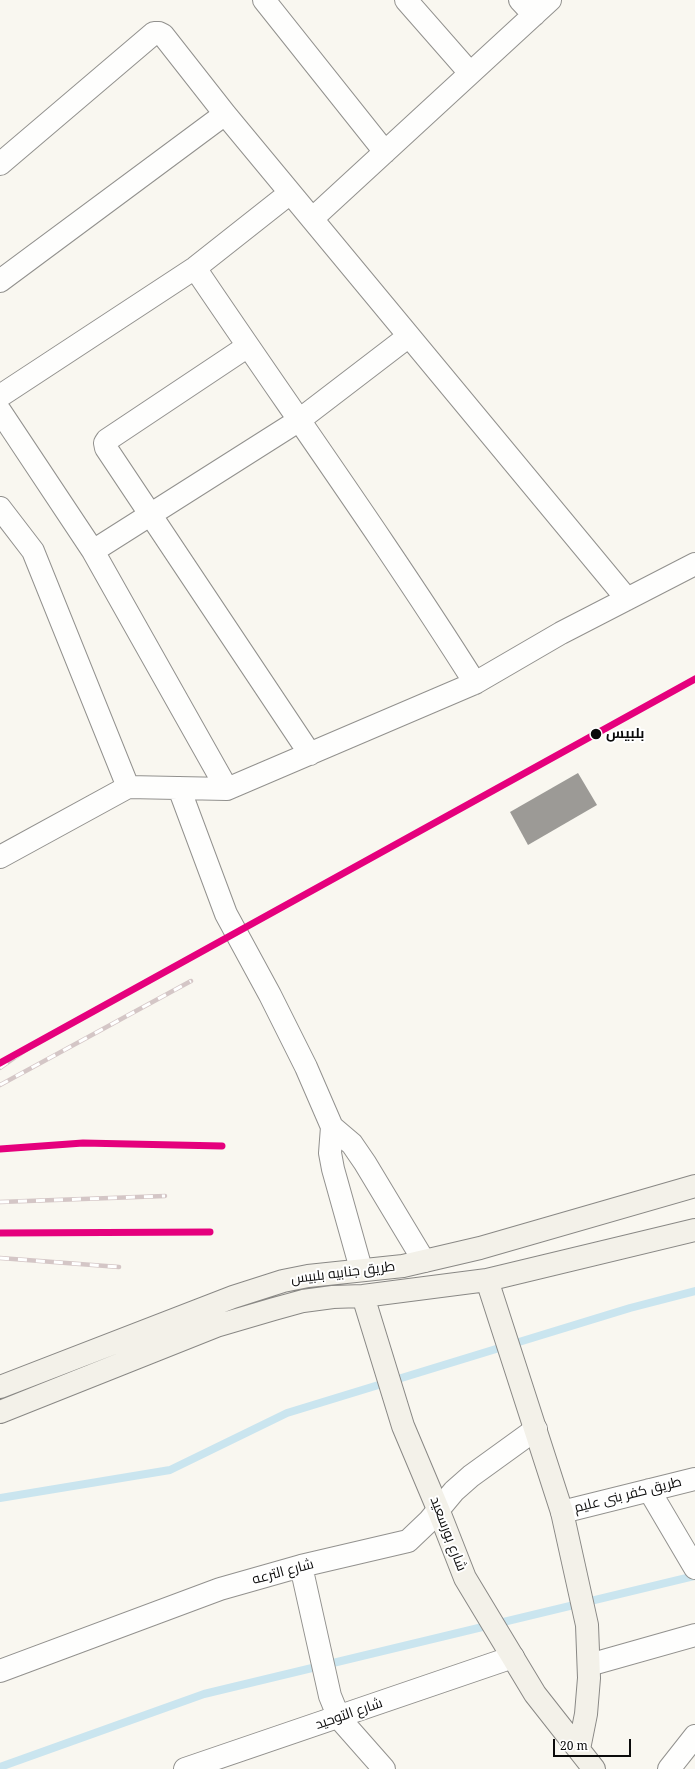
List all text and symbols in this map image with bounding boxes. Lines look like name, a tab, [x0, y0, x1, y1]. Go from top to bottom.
place label: بلبيس	[606, 726, 644, 742]
marker: بلبيس	[589, 727, 603, 741]
street label: طريق جنابيه بلبيس	[290, 1258, 396, 1288]
street label: طريق كفر بنى عليم	[573, 1474, 683, 1516]
street label: شارع بورسعيد	[426, 1494, 470, 1574]
street label: شارع الترعه	[250, 1556, 316, 1588]
street label: شارع التوحيد	[313, 1695, 385, 1733]
scale bar	[555, 1731, 633, 1757]
text: 20 m	[560, 1737, 588, 1754]

